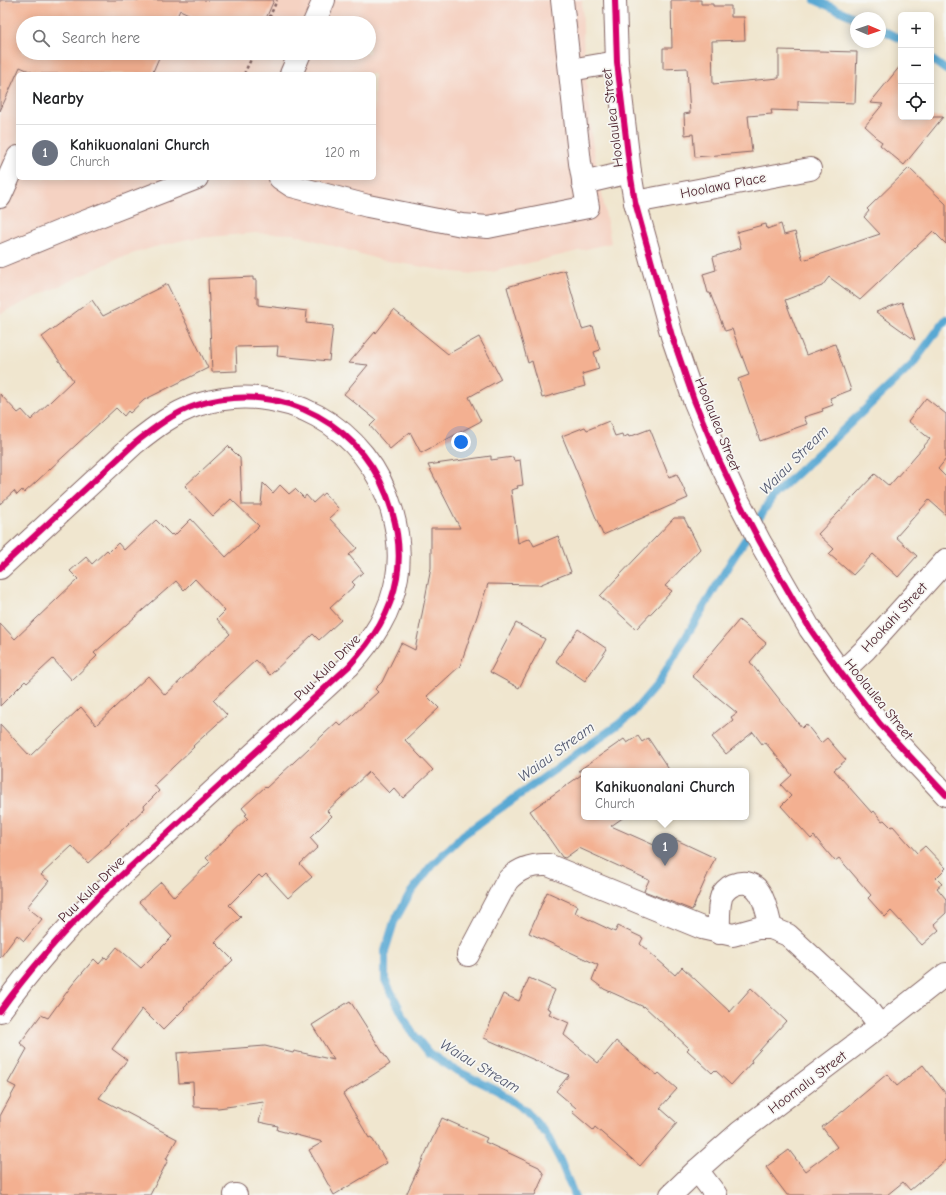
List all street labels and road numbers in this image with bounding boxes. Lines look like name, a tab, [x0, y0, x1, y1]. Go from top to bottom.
street label: Hoolaulea Street	[598, 67, 627, 168]
street label: Hoolawa Place	[679, 169, 767, 202]
street label: Hoolaulea Street	[691, 375, 744, 474]
street label: Hookahi Street	[858, 578, 932, 656]
street label: Puu Kula Drive	[291, 631, 364, 704]
street label: Hoolaulea Street	[841, 655, 917, 744]
street label: Puu Kula Drive	[55, 853, 128, 926]
street label: Hoomalu Street	[765, 1047, 851, 1117]

